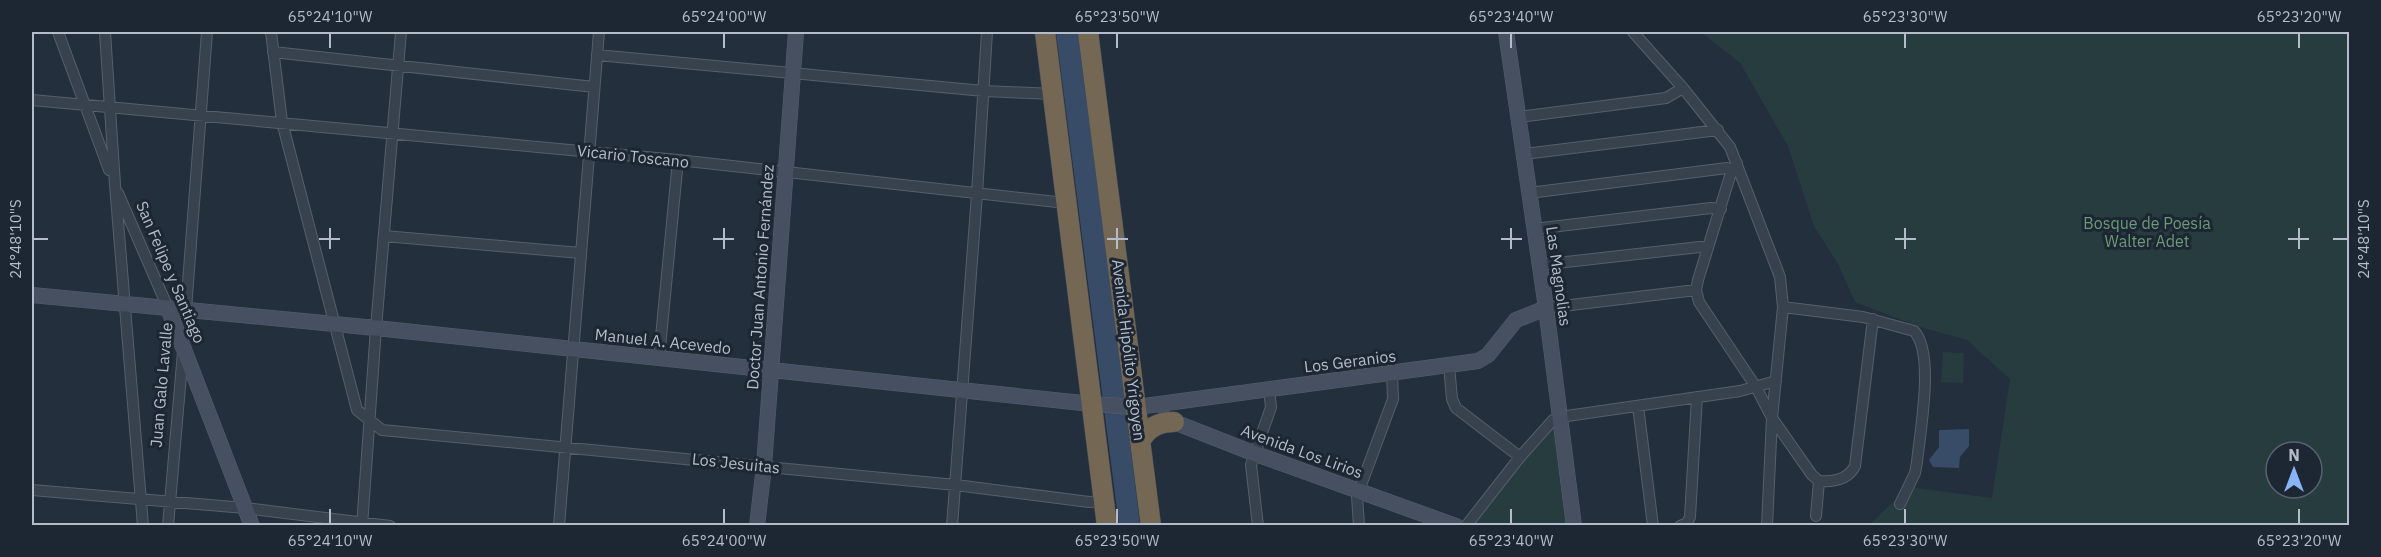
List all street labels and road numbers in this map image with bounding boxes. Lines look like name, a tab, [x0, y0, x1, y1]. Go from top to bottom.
street label: Vicario Toscano	[576, 140, 690, 172]
street label: Doctor Juan Antonio Fernández	[742, 164, 778, 390]
street label: San Felipe y Santiago	[132, 198, 210, 346]
street label: Las Magnolias	[1542, 225, 1576, 327]
street label: Avenida Hipólito Yrigoyen	[1108, 258, 1150, 442]
street label: Juan Galo Lavalle	[146, 321, 176, 448]
street label: Manuel A. Acevedo	[594, 324, 732, 358]
street label: Los Geranios	[1303, 345, 1397, 377]
street label: Avenida Los Lirios	[1238, 420, 1366, 482]
street label: Los Jesuitas	[691, 448, 781, 478]

